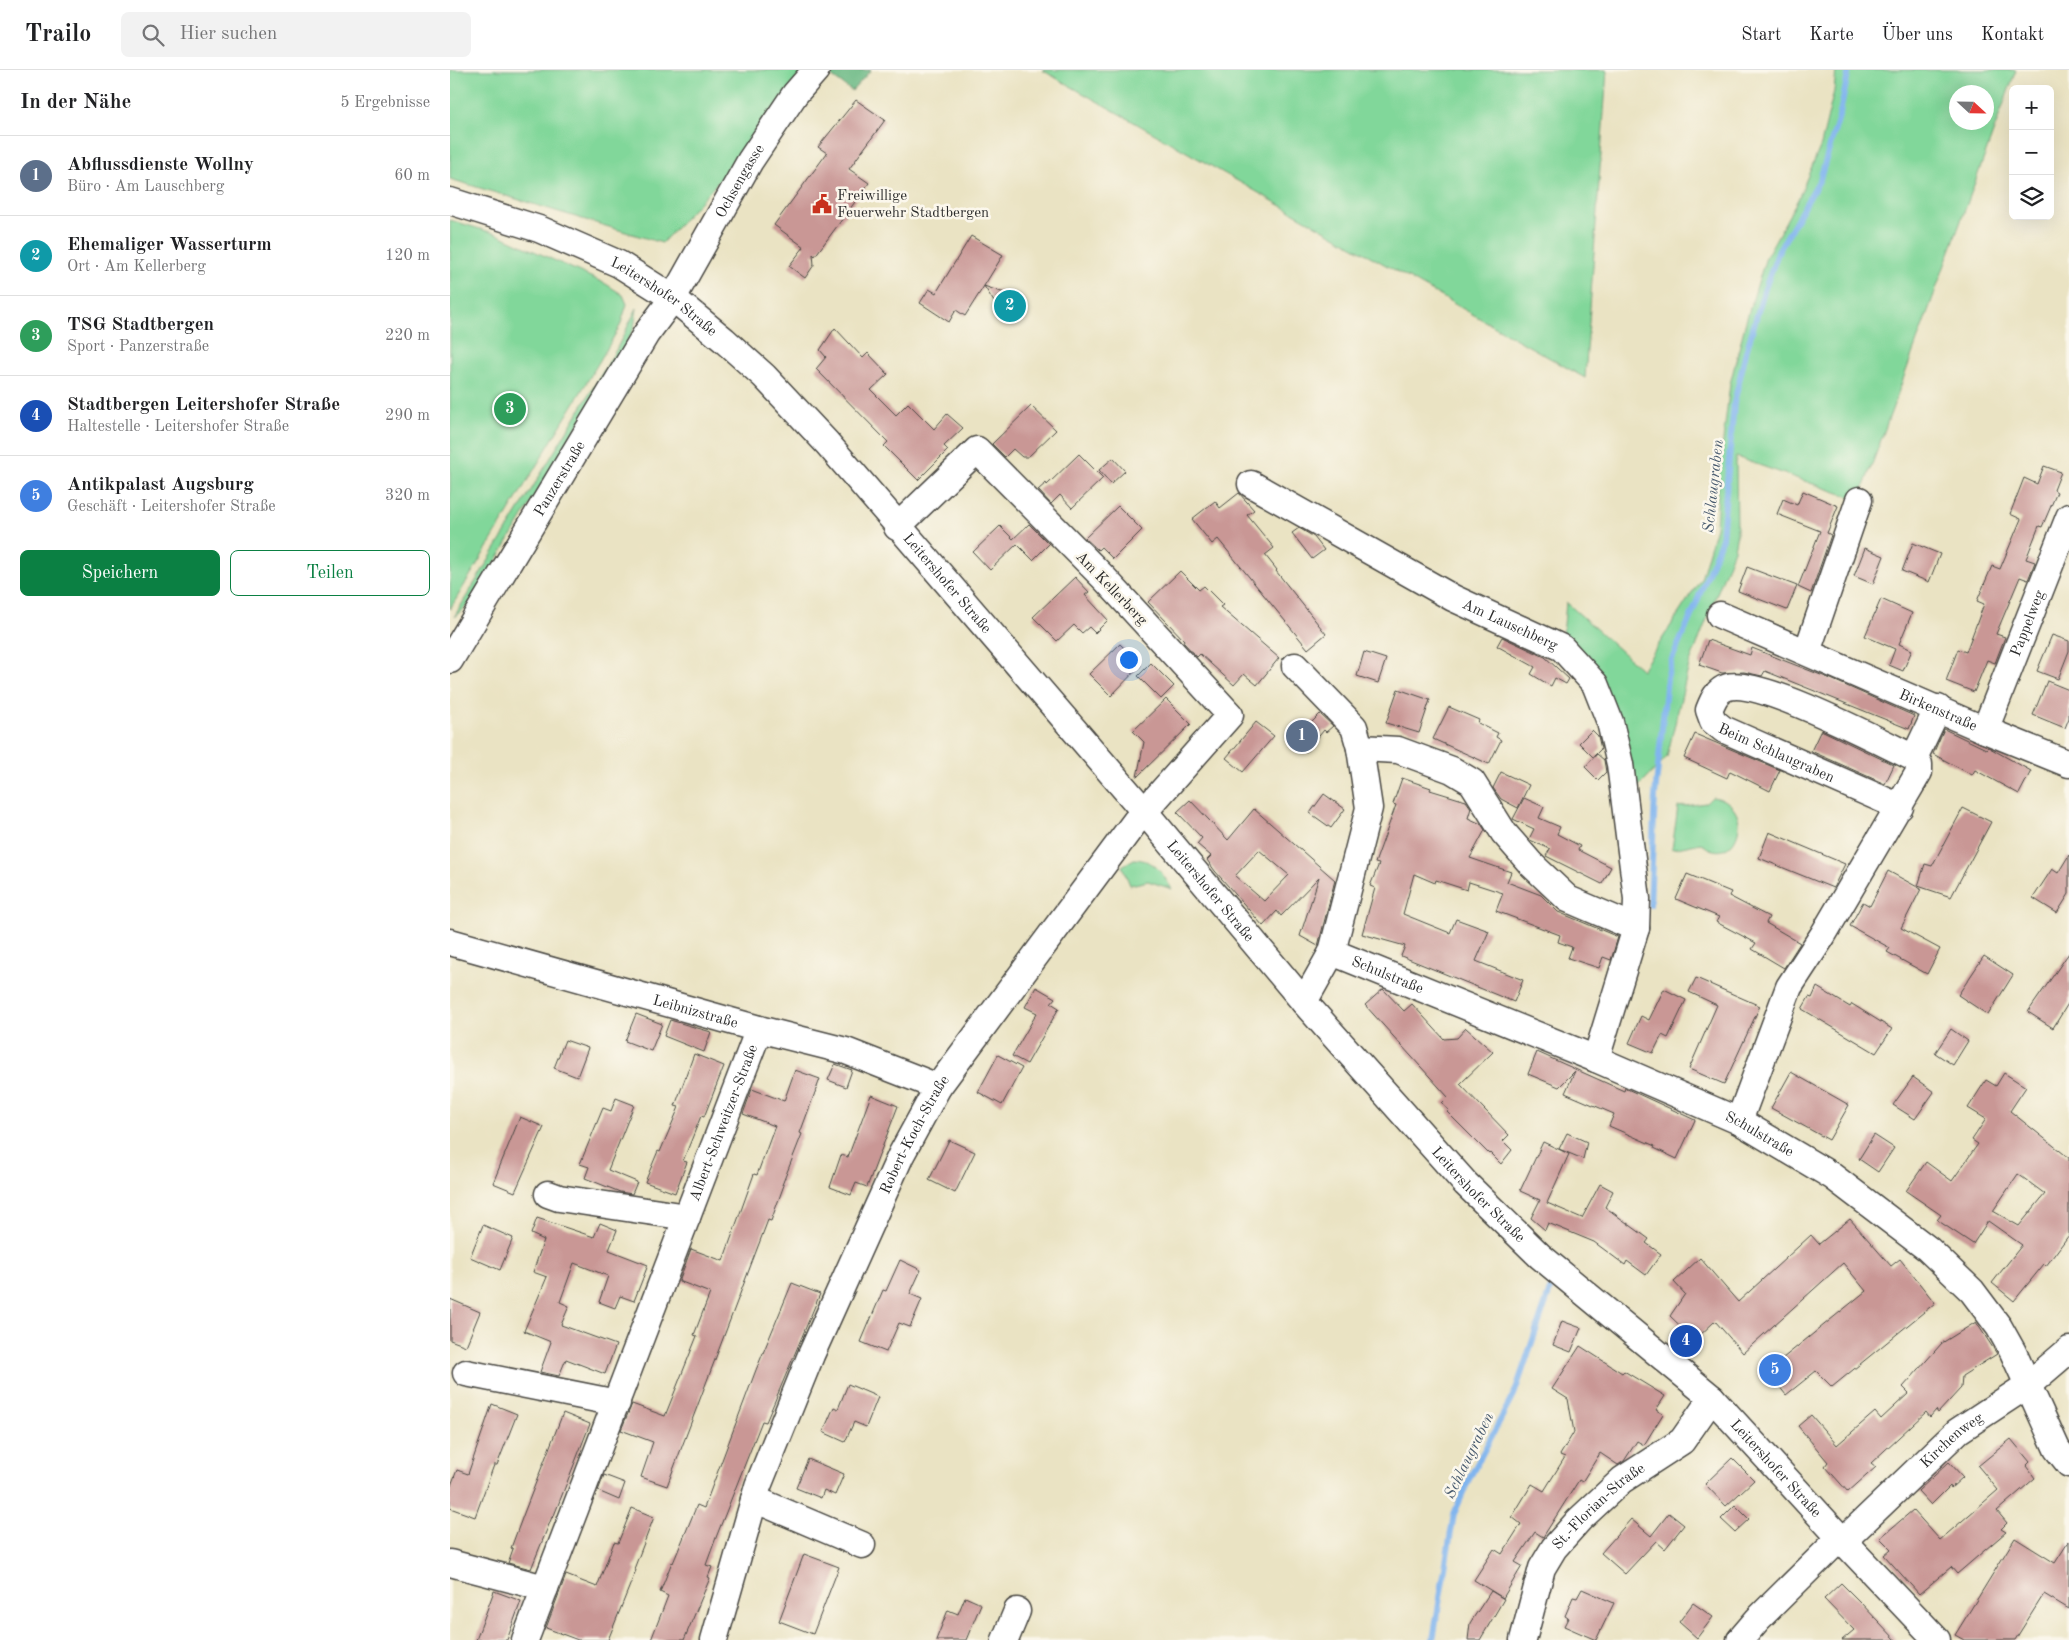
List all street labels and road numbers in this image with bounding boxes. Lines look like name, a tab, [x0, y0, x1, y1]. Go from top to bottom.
street label: Ochsengasse	[714, 142, 768, 221]
street label: Leitershofer Straße	[608, 255, 719, 340]
street label: Panzerstraße	[532, 439, 589, 519]
street label: Leitershofer Straße	[899, 531, 993, 637]
street label: Am Kellerberg	[1072, 549, 1150, 629]
street label: Pappelweg	[2009, 589, 2048, 659]
street label: Am Lauschberg	[1460, 597, 1560, 654]
street label: Birkenstraße	[1896, 688, 1979, 735]
street label: Beim Schlaugraben	[1716, 722, 1836, 786]
street label: Leitershofer Straße	[1163, 838, 1256, 945]
street label: Schulstraße	[1349, 955, 1425, 997]
street label: Leibnizstraße	[651, 993, 739, 1032]
street label: Albert-Schweitzer-Straße	[688, 1043, 761, 1204]
street label: Robert-Koch-Straße	[878, 1073, 953, 1197]
street label: Schulstraße	[1723, 1110, 1796, 1161]
street label: Leitershofer Straße	[1428, 1145, 1527, 1246]
street label: Kirchenweg	[1918, 1411, 1986, 1472]
street label: Leitershofer Straße	[1727, 1417, 1823, 1521]
street label: St.-Florian-Straße	[1550, 1461, 1648, 1553]

